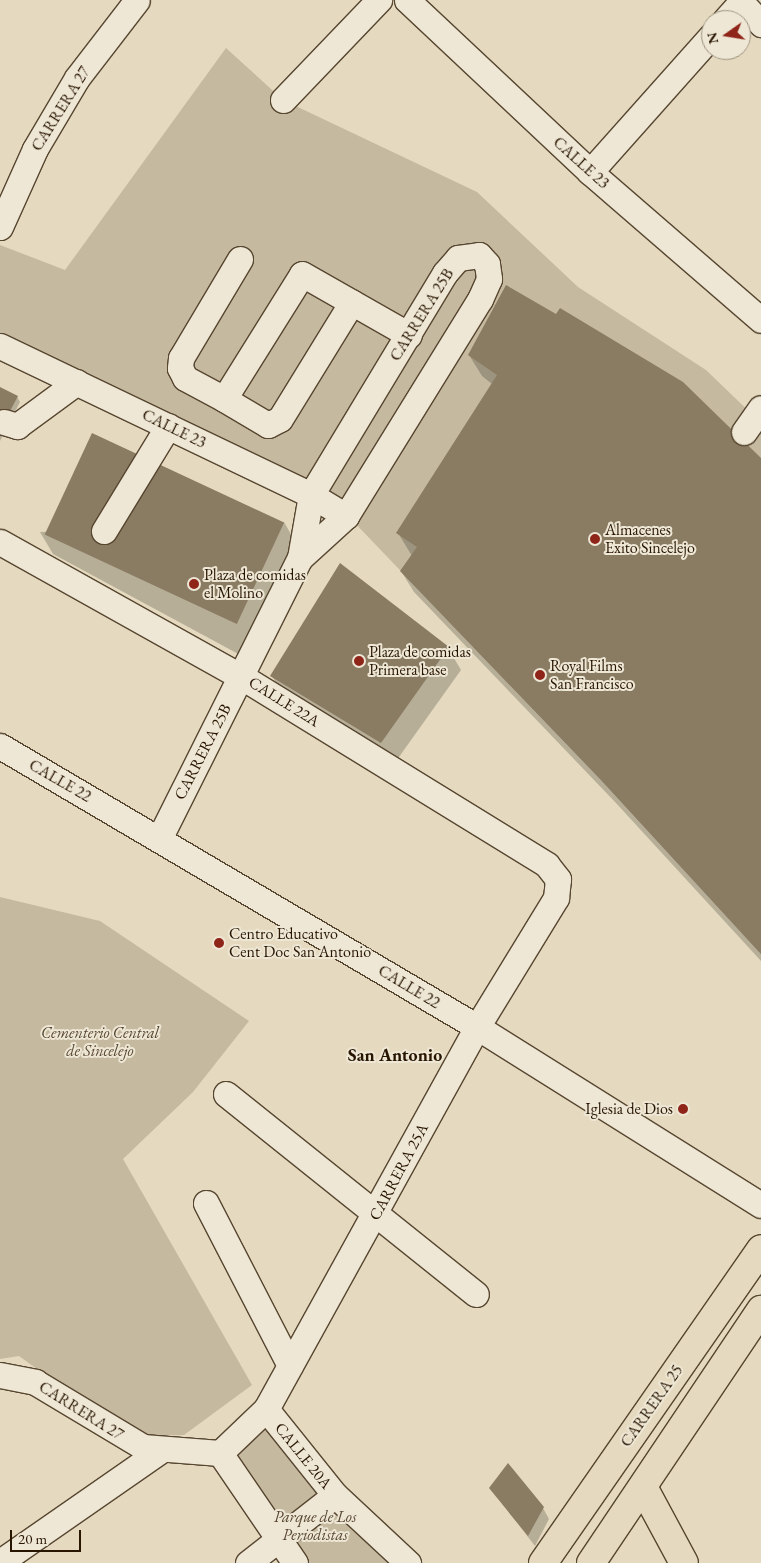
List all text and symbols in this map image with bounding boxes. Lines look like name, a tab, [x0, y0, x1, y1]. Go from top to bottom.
north arrow	[701, 10, 751, 60]
text: N	[702, 31, 722, 46]
street label: CARRERA 27	[27, 63, 95, 155]
street label: CALLE 23	[549, 133, 613, 193]
street label: CARRERA 25B	[386, 265, 458, 365]
street label: CALLE 23	[139, 405, 209, 453]
place label: Almacenes Exito Sincelejo	[605, 520, 695, 558]
marker: Almacenes Exito Sincelejo	[589, 533, 601, 545]
place label: Plaza de comidas el Molino	[204, 565, 306, 603]
marker: Plaza de comidas el Molino	[188, 578, 200, 590]
place label: Plaza de comidas Primera base	[369, 642, 471, 680]
marker: Plaza de comidas Primera base	[353, 655, 365, 667]
place label: Royal Films San Francisco	[550, 656, 634, 694]
marker: Royal Films San Francisco	[534, 669, 546, 681]
street label: CALLE 22A	[245, 673, 323, 731]
street label: CARRERA 25B	[171, 701, 235, 803]
street label: CALLE 22	[25, 756, 95, 806]
place label: Centro Educativo Cent Doc San Antonio	[229, 924, 371, 962]
marker: Centro Educativo Cent Doc San Antonio	[213, 937, 225, 949]
street label: CALLE 22	[375, 961, 443, 1013]
park label: Cementerio Central de Sincelejo	[41, 1023, 159, 1061]
district label: San Antonio	[348, 1044, 442, 1066]
place label: Iglesia de Dios	[585, 1099, 673, 1119]
marker: Iglesia de Dios	[677, 1103, 689, 1115]
street label: CARRERA 25A	[365, 1120, 433, 1224]
street label: CARRERA 25	[617, 1361, 687, 1451]
street label: CARRERA 27	[35, 1377, 127, 1445]
street label: CALLE 20A	[270, 1419, 336, 1493]
park label: Parque de Los Periodistas	[274, 1507, 356, 1545]
scale bar	[12, 1520, 84, 1552]
text: 20 m	[18, 1529, 47, 1548]

